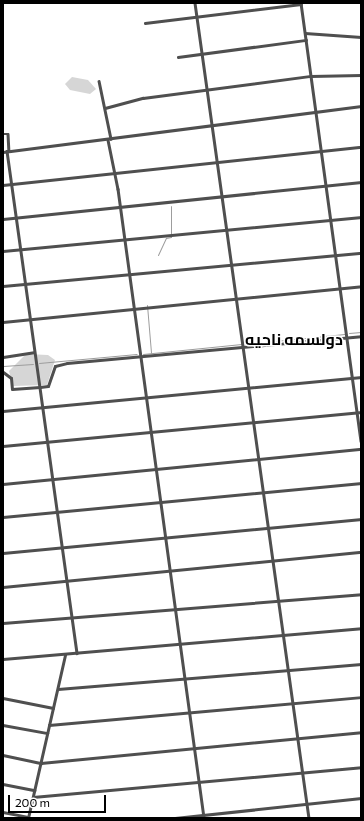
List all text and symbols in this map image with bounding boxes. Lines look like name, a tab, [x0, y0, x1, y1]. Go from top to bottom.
district label: دولسمه ناحیه	[245, 329, 343, 349]
scale bar	[10, 787, 108, 813]
text: 200 m	[15, 795, 50, 809]

